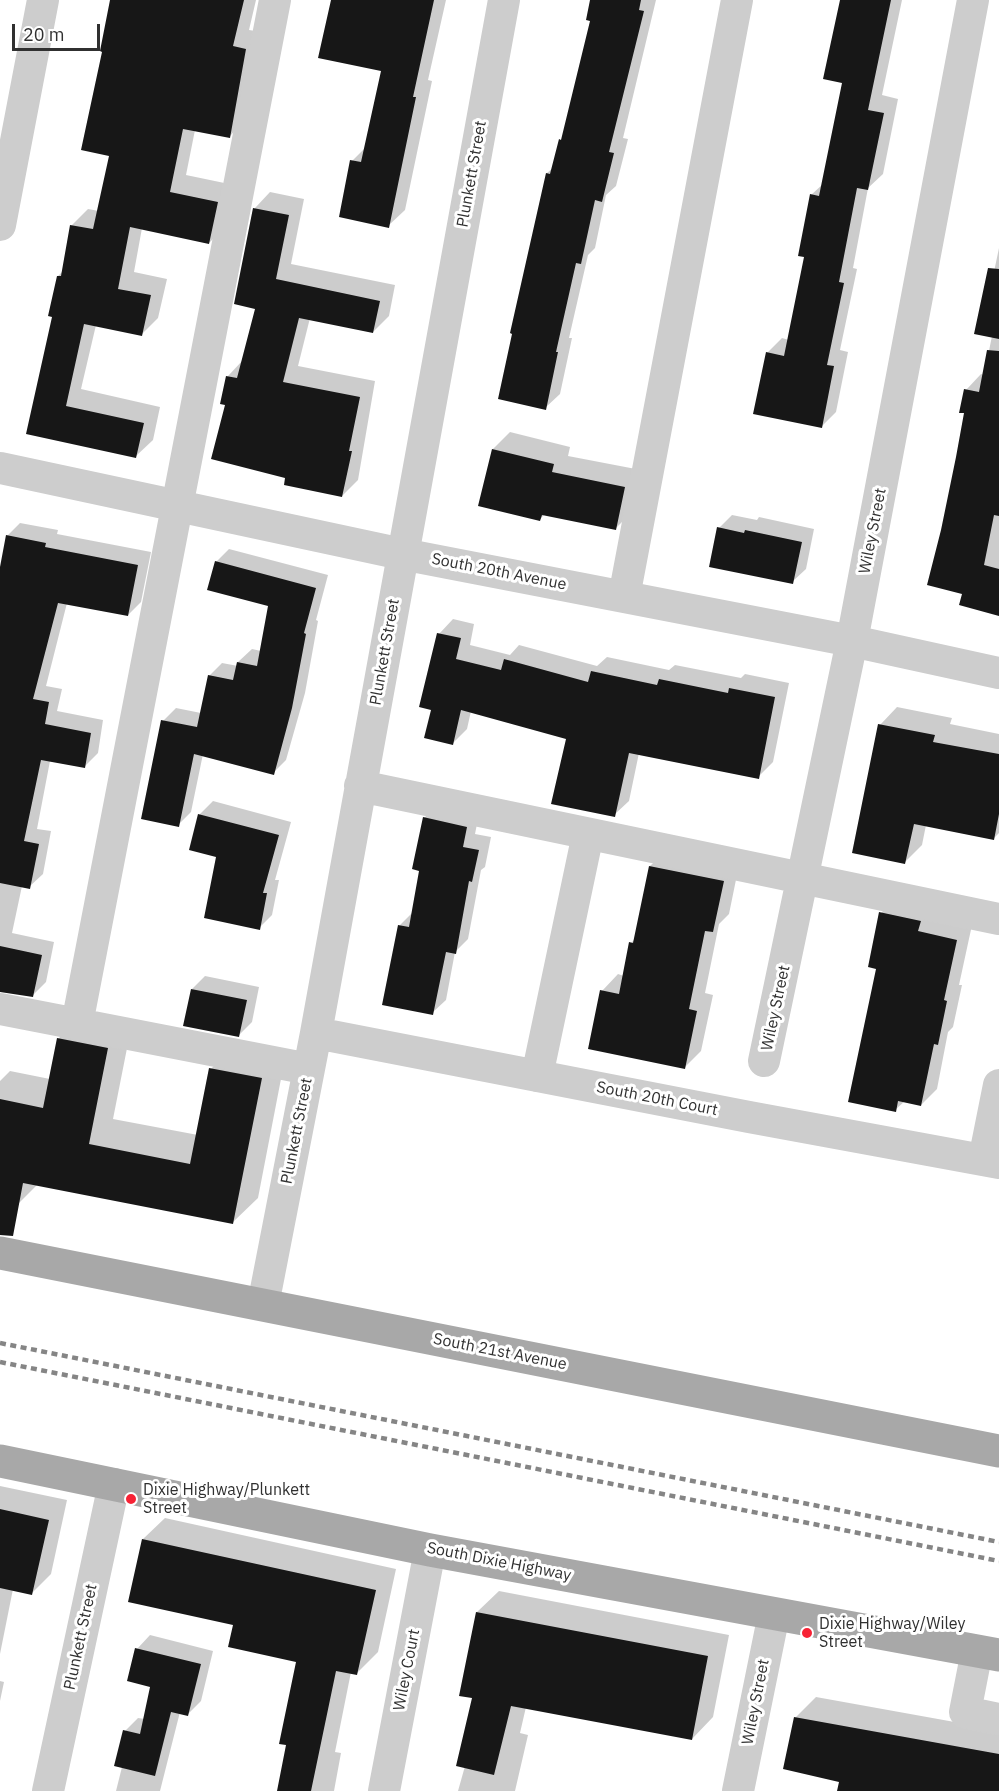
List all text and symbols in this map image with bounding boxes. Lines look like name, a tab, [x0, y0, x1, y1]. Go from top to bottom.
scale bar	[15, 12, 104, 50]
text: 20 m	[23, 23, 65, 46]
street label: Plunkett Street	[453, 119, 491, 229]
street label: Wiley Street	[855, 486, 891, 576]
street label: South 20th Avenue	[430, 550, 568, 594]
street label: Plunkett Street	[366, 597, 404, 707]
street label: Wiley Street	[758, 963, 794, 1053]
street label: Plunkett Street	[277, 1076, 317, 1186]
street label: South 20th Court	[595, 1078, 719, 1120]
street label: South 21st Avenue	[432, 1330, 568, 1374]
place label: Dixie Highway/Plunkett Street	[143, 1480, 310, 1518]
marker: Dixie Highway/Plunkett Street	[124, 1492, 138, 1506]
street label: South Dixie Highway	[425, 1539, 573, 1585]
street label: Plunkett Street	[60, 1582, 102, 1692]
place label: Dixie Highway/Wiley Street	[819, 1614, 965, 1652]
marker: Dixie Highway/Wiley Street	[800, 1626, 814, 1640]
street label: Wiley Court	[390, 1628, 424, 1712]
street label: Wiley Street	[738, 1657, 774, 1747]

